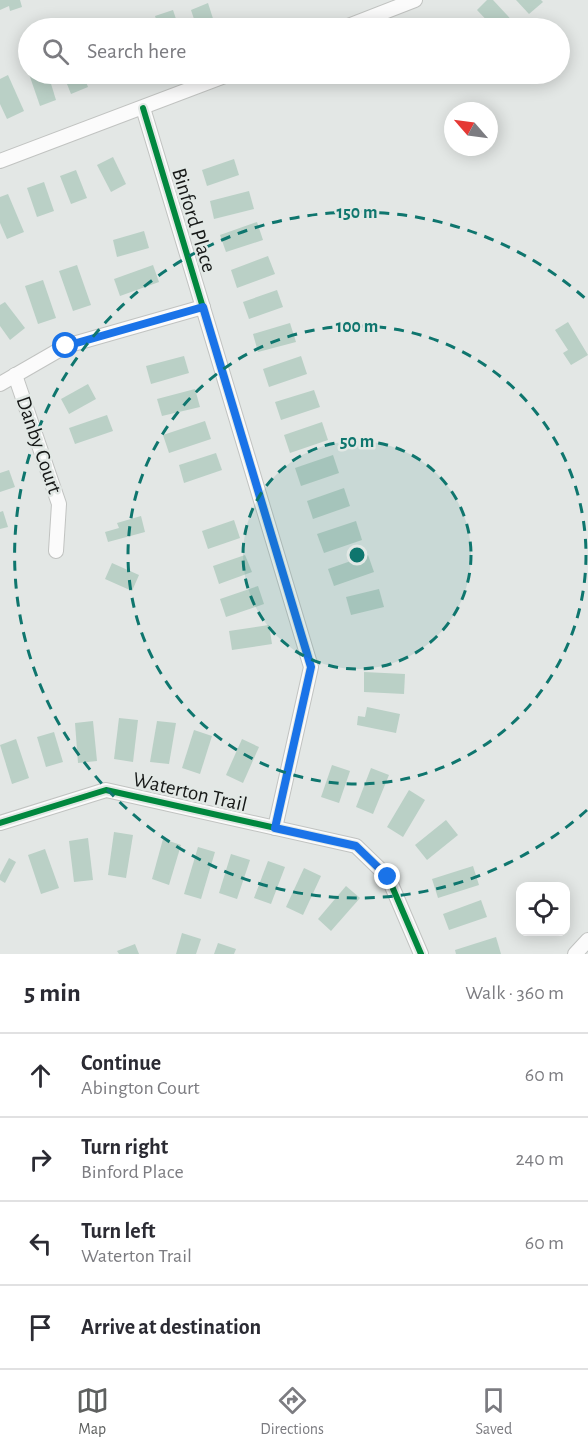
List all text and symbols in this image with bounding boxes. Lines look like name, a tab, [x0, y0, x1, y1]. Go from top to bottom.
search box	[18, 18, 570, 84]
icon: search	[39, 35, 72, 68]
text: Search here	[87, 40, 186, 62]
north arrow	[444, 102, 498, 156]
street label: Binford Place	[168, 165, 220, 275]
text: 150 m	[337, 204, 377, 222]
text: 100 m	[336, 318, 378, 336]
route start	[52, 332, 78, 358]
street label: Danby Court	[13, 394, 66, 497]
text: 50 m	[340, 433, 374, 451]
centre of rings	[347, 545, 367, 565]
street label: Waterton Trail	[131, 769, 249, 815]
route end	[374, 863, 400, 889]
map controls	[516, 882, 570, 936]
button: locate	[516, 882, 570, 936]
text: 5 min	[24, 980, 81, 1006]
text: Walk · 360 m	[465, 983, 564, 1003]
text: Continue	[81, 1052, 161, 1074]
icon: ahead	[24, 1059, 57, 1092]
text: 60 m	[525, 1065, 564, 1085]
text: Abington Court	[81, 1078, 200, 1098]
text: Turn right	[81, 1136, 168, 1158]
icon: right	[24, 1143, 57, 1176]
text: 240 m	[515, 1149, 564, 1169]
text: Binford Place	[81, 1162, 184, 1182]
text: Turn left	[81, 1220, 155, 1242]
icon: left	[24, 1227, 57, 1260]
text: 60 m	[525, 1233, 564, 1253]
text: Waterton Trail	[81, 1246, 192, 1266]
icon: arrive	[24, 1311, 57, 1344]
text: Arrive at destination	[81, 1316, 261, 1338]
tab: Map	[76, 1384, 109, 1439]
tab: Directions	[260, 1384, 324, 1439]
tab: Saved	[476, 1384, 512, 1439]

